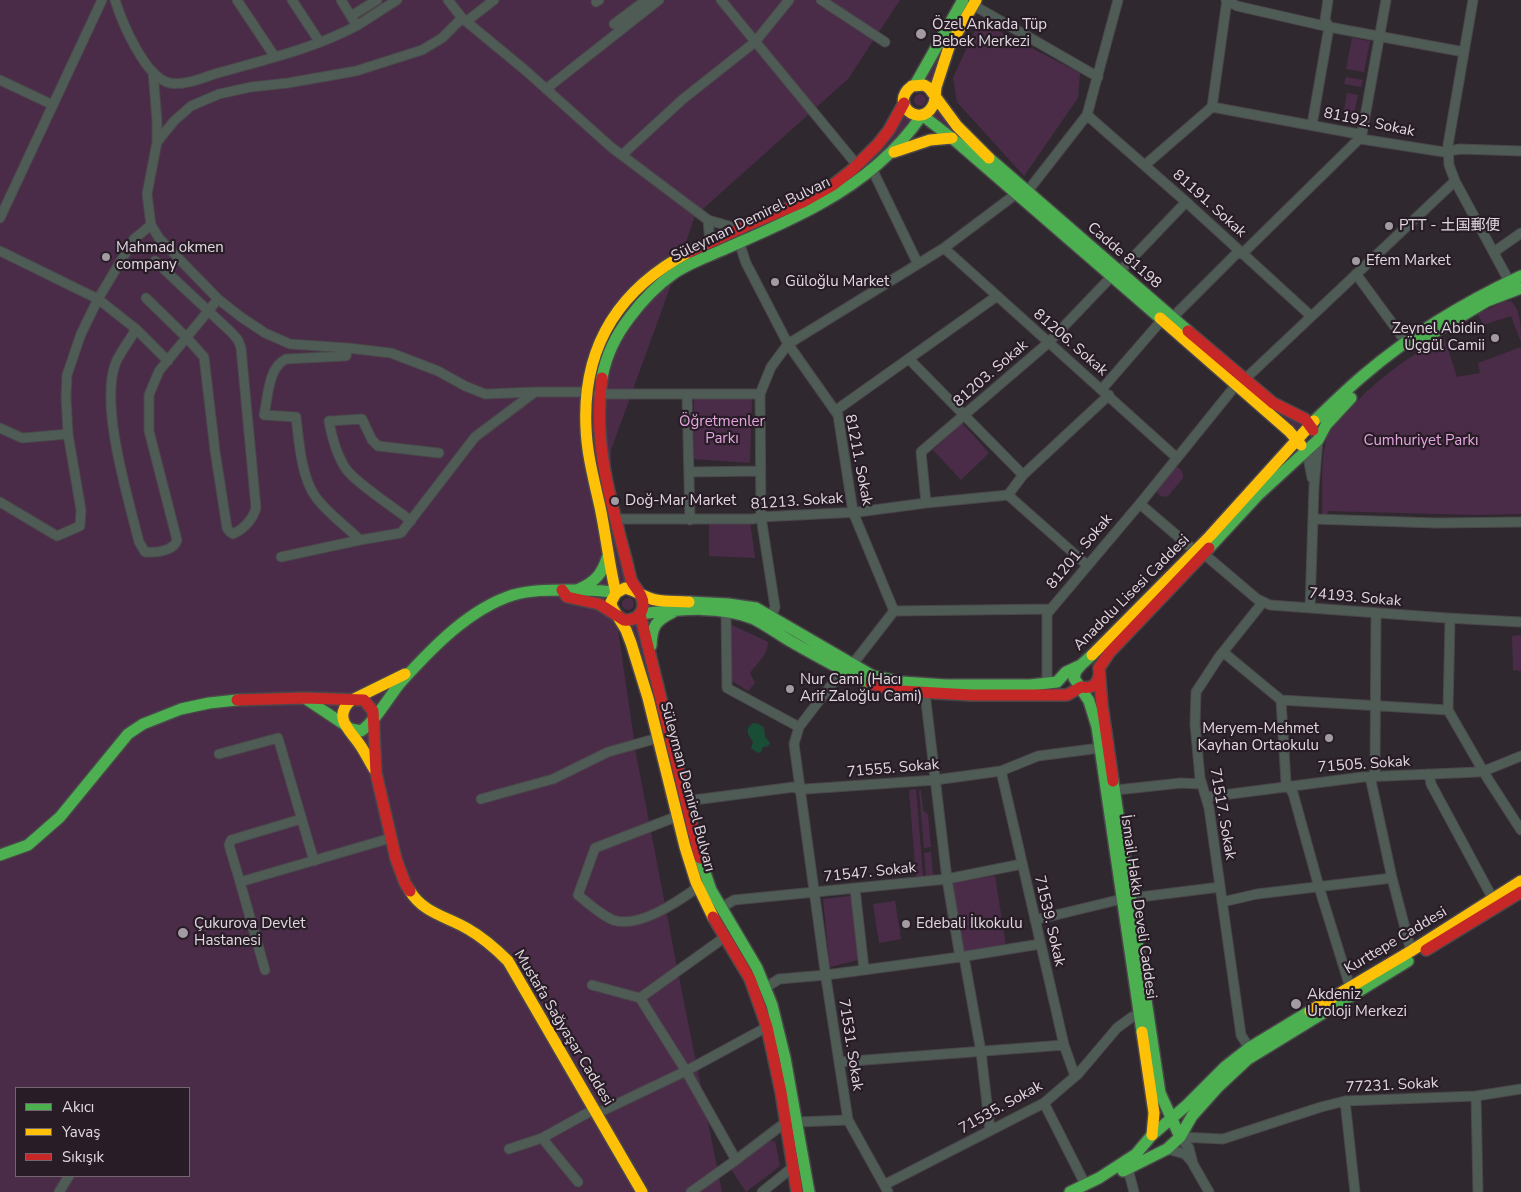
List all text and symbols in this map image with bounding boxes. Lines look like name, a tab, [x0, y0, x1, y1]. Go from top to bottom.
place label: Özel Ankada Tüp Bebek Merkezi	[932, 16, 1047, 51]
marker: Özel Ankada Tüp Bebek Merkezi	[914, 27, 928, 41]
street label: 81192. Sokak	[1322, 105, 1416, 141]
street label: 81191. Sokak	[1169, 166, 1249, 242]
street label: Süleyman Demirel Bulvarı	[668, 174, 834, 266]
place label: PTT - 土国郵便	[1399, 217, 1501, 235]
street label: Cadde 81198	[1083, 219, 1165, 293]
marker: PTT - 土国郵便	[1383, 220, 1395, 232]
place label: Mahmad okmen company	[116, 239, 224, 274]
marker: Mahmad okmen company	[100, 251, 112, 263]
place label: Efem Market	[1366, 252, 1451, 270]
marker: Efem Market	[1350, 255, 1362, 267]
place label: Güloğlu Market	[785, 273, 889, 291]
marker: Güloğlu Market	[769, 276, 781, 288]
street label: 81206. Sokak	[1029, 306, 1111, 380]
place label: Zeynel Abidin Üçgül Camii	[1392, 320, 1485, 355]
marker: Zeynel Abidin Üçgül Camii	[1489, 332, 1501, 344]
street label: 81203. Sokak	[950, 337, 1032, 411]
park label: Öğretmenler Parkı	[679, 413, 765, 448]
street label: 81211. Sokak	[840, 413, 876, 507]
park label: Cumhuriyet Parkı	[1363, 432, 1479, 450]
street label: 81213. Sokak	[750, 490, 844, 514]
place label: Doğ-Mar Market	[625, 492, 736, 510]
marker: Doğ-Mar Market	[609, 495, 621, 507]
street label: 81201. Sokak	[1043, 511, 1117, 593]
street label: Anadolu Lisesi Caddesi	[1070, 531, 1194, 655]
street label: 74193. Sokak	[1308, 585, 1402, 611]
place label: Nur Cami (Hacı Arif Zaloğlu Cami)	[800, 671, 922, 706]
marker: Nur Cami (Hacı Arif Zaloğlu Cami)	[784, 683, 796, 695]
street label: Süleyman Demirel Bulvarı	[656, 700, 718, 874]
place label: Meryem-Mehmet Kayhan Ortaokulu	[1198, 720, 1319, 755]
marker: Meryem-Mehmet Kayhan Ortaokulu	[1323, 732, 1335, 744]
street label: 71505. Sokak	[1317, 753, 1411, 777]
street label: 71555. Sokak	[846, 756, 940, 782]
street label: 71517. Sokak	[1205, 767, 1239, 861]
street label: İsmail Hakkı Develi Caddesi	[1116, 814, 1160, 1000]
street label: 71547. Sokak	[823, 859, 917, 887]
street label: 71539. Sokak	[1030, 874, 1068, 968]
street label: Kurttepe Caddesi	[1342, 903, 1450, 979]
place label: Çukurova Devlet Hastanesi	[194, 915, 305, 950]
place label: Edebali İlkokulu	[916, 915, 1023, 933]
marker: Edebali İlkokulu	[900, 918, 912, 930]
marker: Çukurova Devlet Hastanesi	[176, 926, 190, 940]
street label: Mustafa Sağyaşar Caddesi	[509, 947, 617, 1109]
place label: Akdeniz Uroloji Merkezi	[1307, 986, 1407, 1021]
marker: Akdeniz Uroloji Merkezi	[1289, 997, 1303, 1011]
street label: 71531. Sokak	[834, 998, 866, 1092]
street label: 77231. Sokak	[1345, 1075, 1439, 1097]
street label: 71535. Sokak	[956, 1078, 1046, 1138]
legend	[15, 1087, 190, 1177]
text: Akıcı	[62, 1097, 94, 1117]
text: Yavaş	[62, 1122, 100, 1142]
text: Sıkışık	[62, 1147, 104, 1167]

